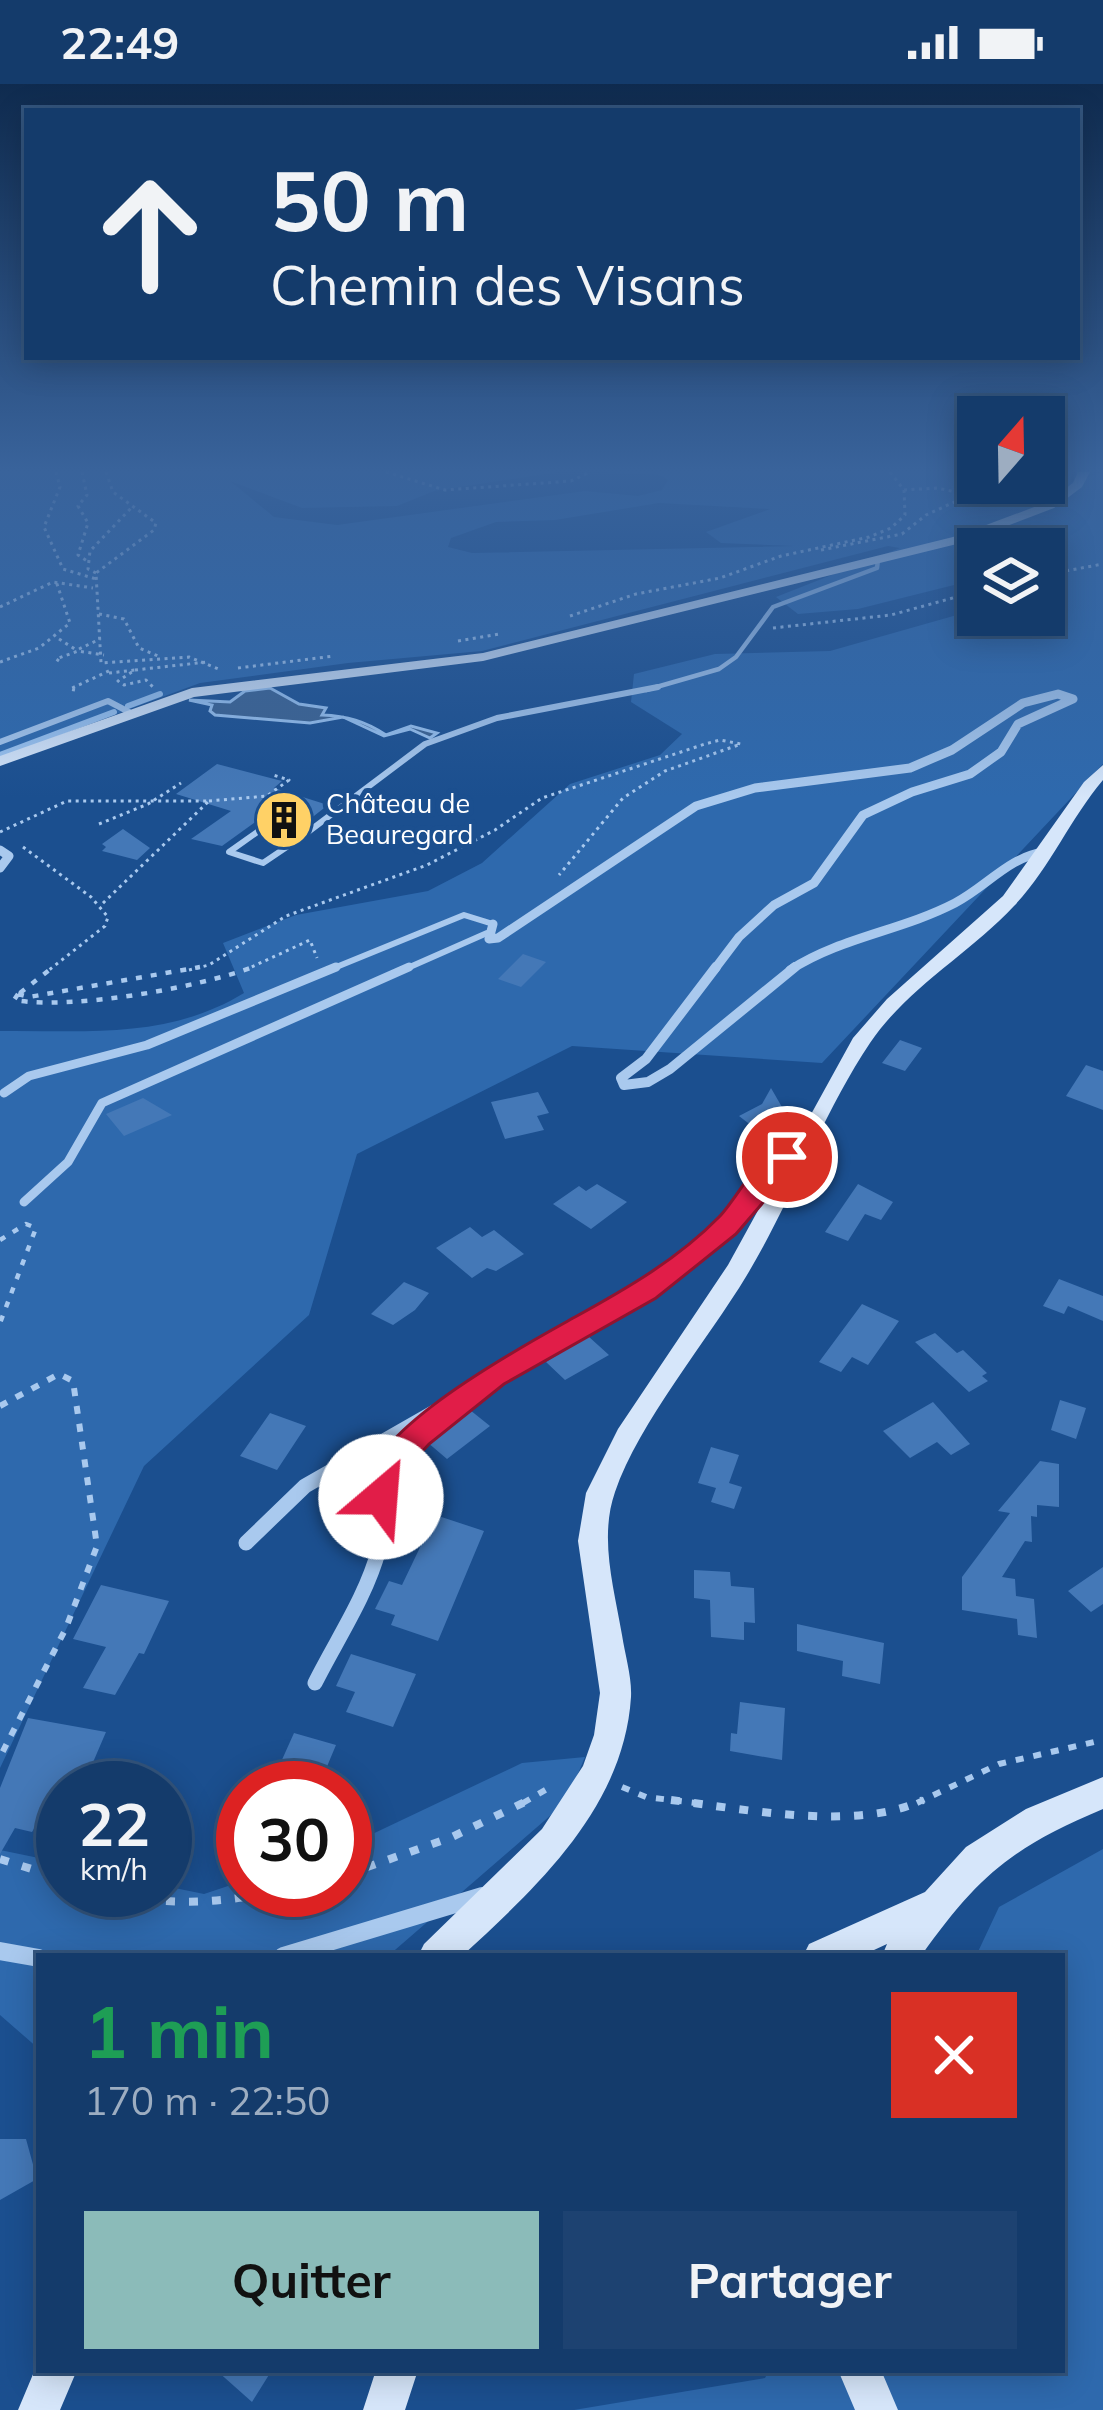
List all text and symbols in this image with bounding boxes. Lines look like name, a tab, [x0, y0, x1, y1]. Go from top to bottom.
text: 22:49	[60, 14, 179, 70]
text: 50 m	[270, 147, 469, 252]
icon: ahead	[72, 156, 228, 312]
text: Chemin des Visans	[270, 251, 745, 319]
north arrow	[957, 396, 1065, 504]
map controls	[957, 396, 1065, 636]
button: layers	[957, 528, 1065, 636]
place label: Château de Beauregard	[326, 786, 473, 851]
building icon: Château de Beauregard	[253, 789, 315, 851]
pin	[736, 1106, 838, 1208]
icon: arrive	[754, 1124, 820, 1190]
position arrow	[318, 1434, 444, 1560]
speed limit sign: 30	[216, 1761, 372, 1917]
text: 22	[78, 1786, 150, 1861]
text: km/h	[80, 1850, 148, 1888]
text: 1 min	[84, 1986, 274, 2076]
button: close	[891, 1992, 1017, 2118]
text: 170 m · 22:50	[84, 2076, 330, 2125]
button: Quitter	[84, 2211, 539, 2349]
button: Partager	[563, 2211, 1017, 2349]

